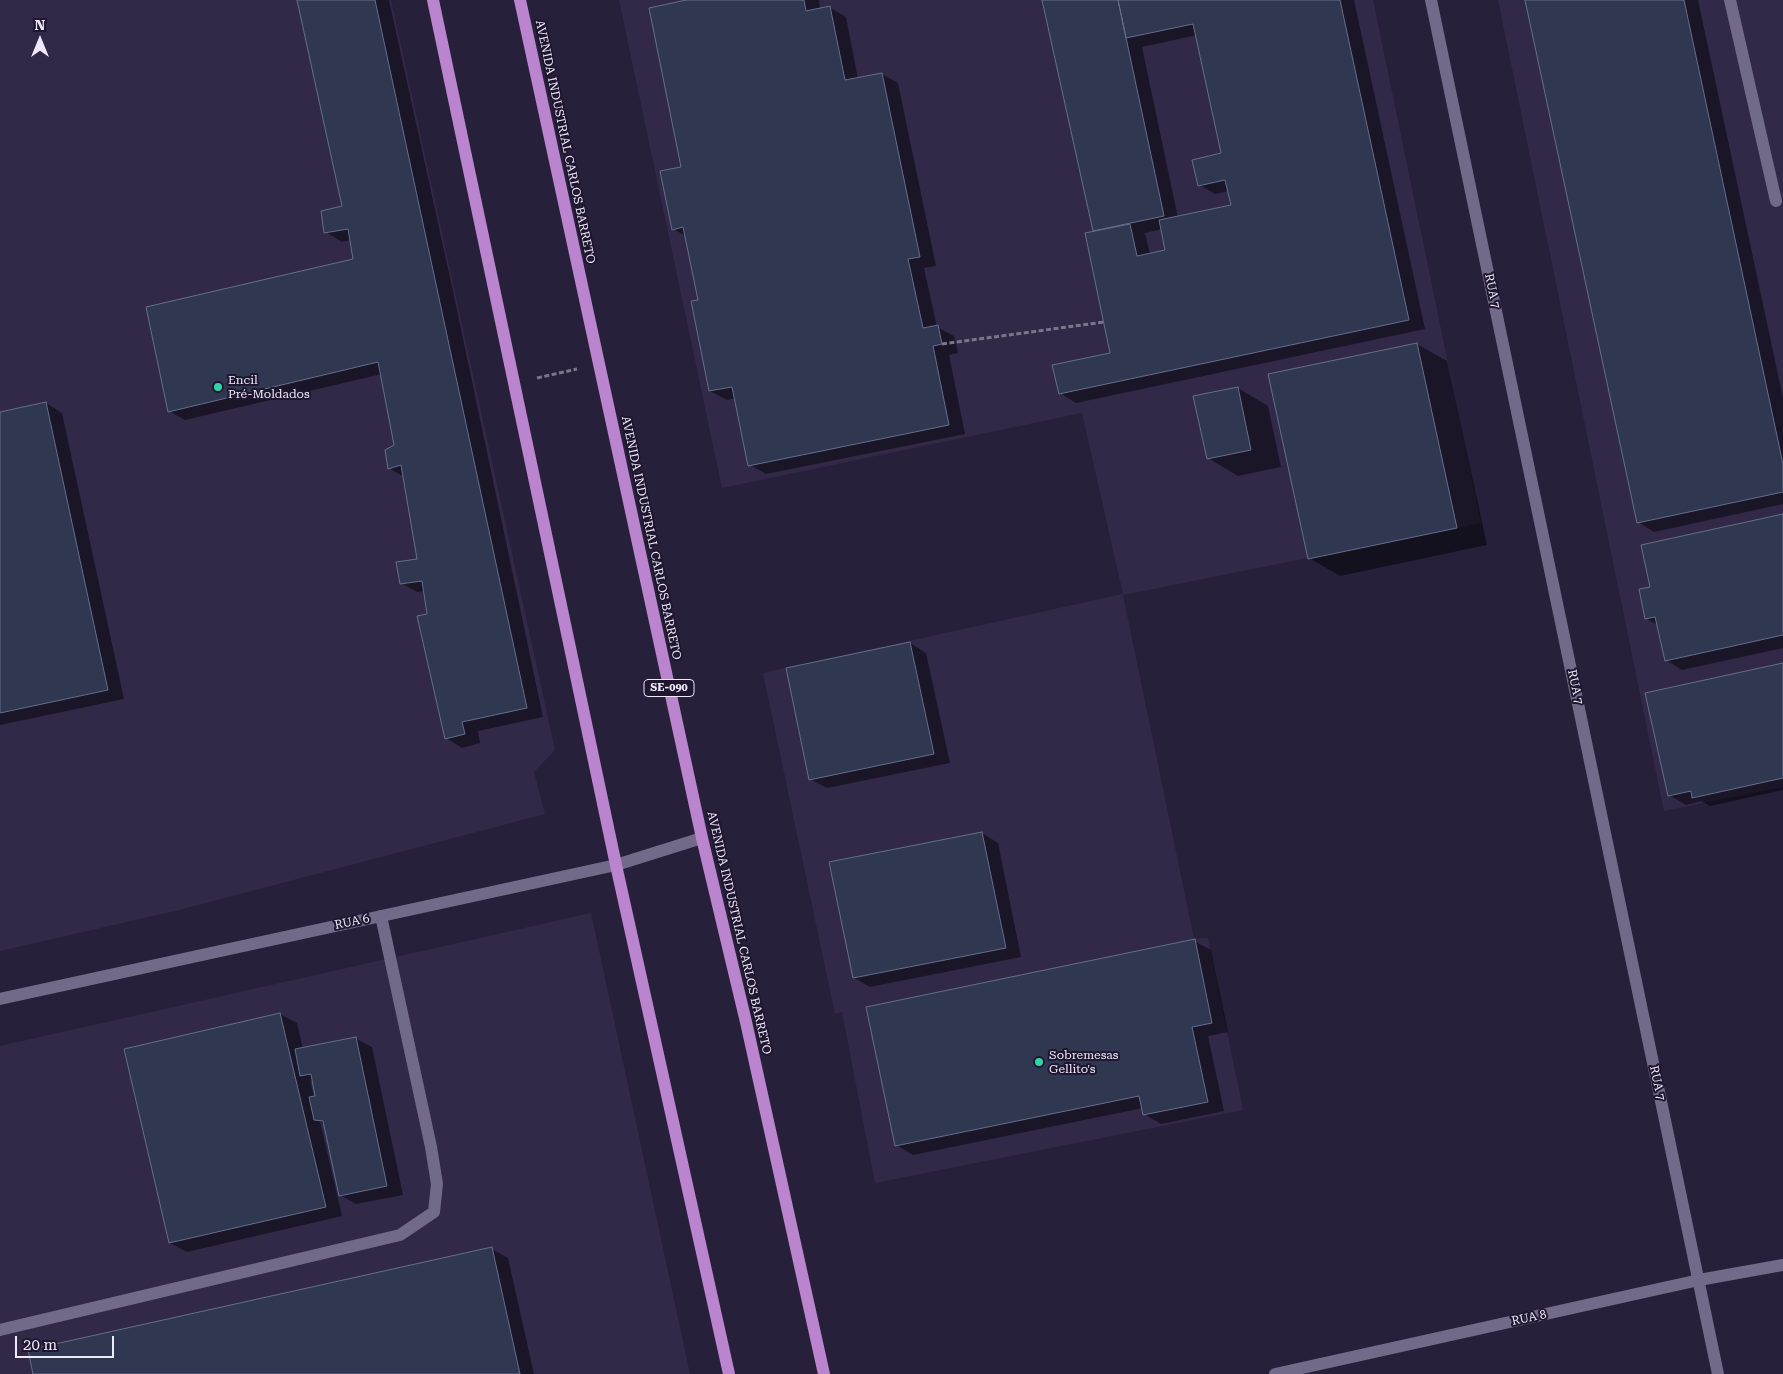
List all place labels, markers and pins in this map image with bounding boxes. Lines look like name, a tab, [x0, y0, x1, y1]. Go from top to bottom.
place label: Encil Pré-Moldados	[228, 373, 310, 401]
marker: Encil Pré-Moldados	[212, 381, 224, 393]
place label: Sobremesas Gellito's	[1049, 1048, 1119, 1076]
marker: Sobremesas Gellito's	[1033, 1056, 1045, 1068]

